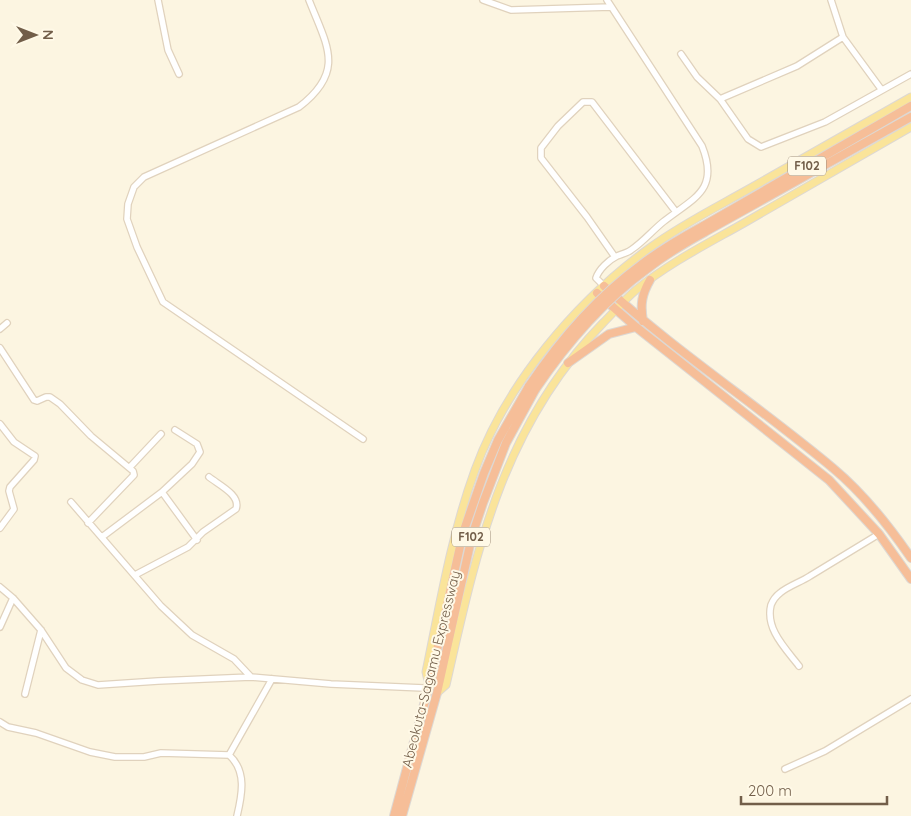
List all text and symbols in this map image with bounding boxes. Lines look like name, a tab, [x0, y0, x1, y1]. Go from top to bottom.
north arrow	[10, 10, 60, 60]
text: N	[39, 30, 57, 40]
road number: F102	[788, 157, 826, 176]
road number: F102	[452, 528, 490, 546]
street label: Abeokuta-Sagamu Expressway	[398, 569, 464, 769]
scale bar	[741, 774, 887, 806]
text: 200 m	[748, 781, 792, 800]

